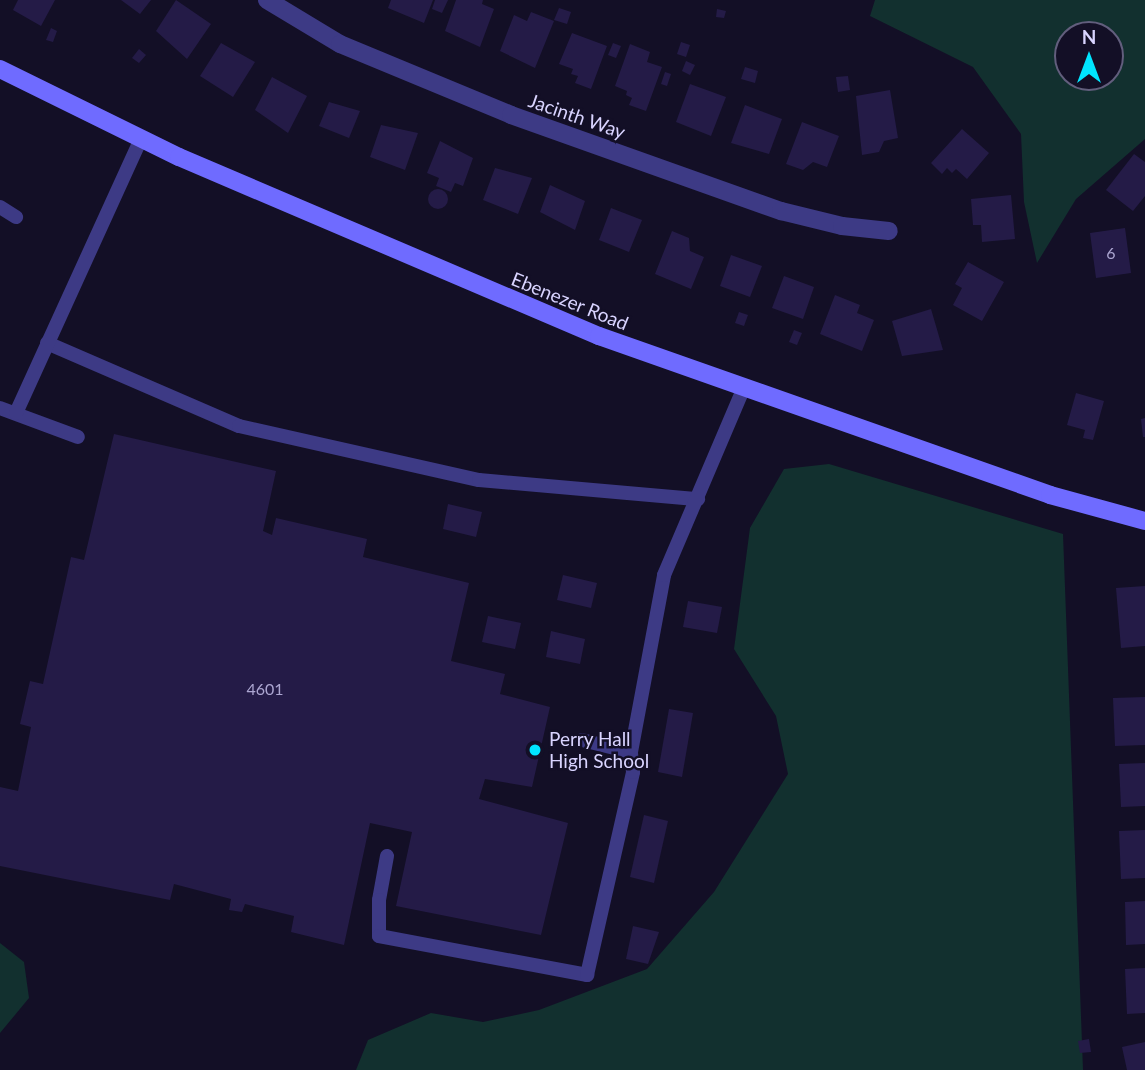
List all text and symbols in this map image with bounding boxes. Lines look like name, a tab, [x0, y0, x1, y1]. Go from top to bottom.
north arrow	[1054, 21, 1124, 91]
text: N	[1082, 25, 1096, 48]
street label: Jacinth Way	[526, 89, 628, 143]
house number: 6	[1106, 243, 1116, 263]
street label: Ebenezer Road	[508, 267, 632, 335]
house number: 4601	[246, 679, 284, 699]
place label: Perry Hall High School	[549, 728, 649, 772]
marker: Perry Hall High School	[527, 742, 543, 758]

